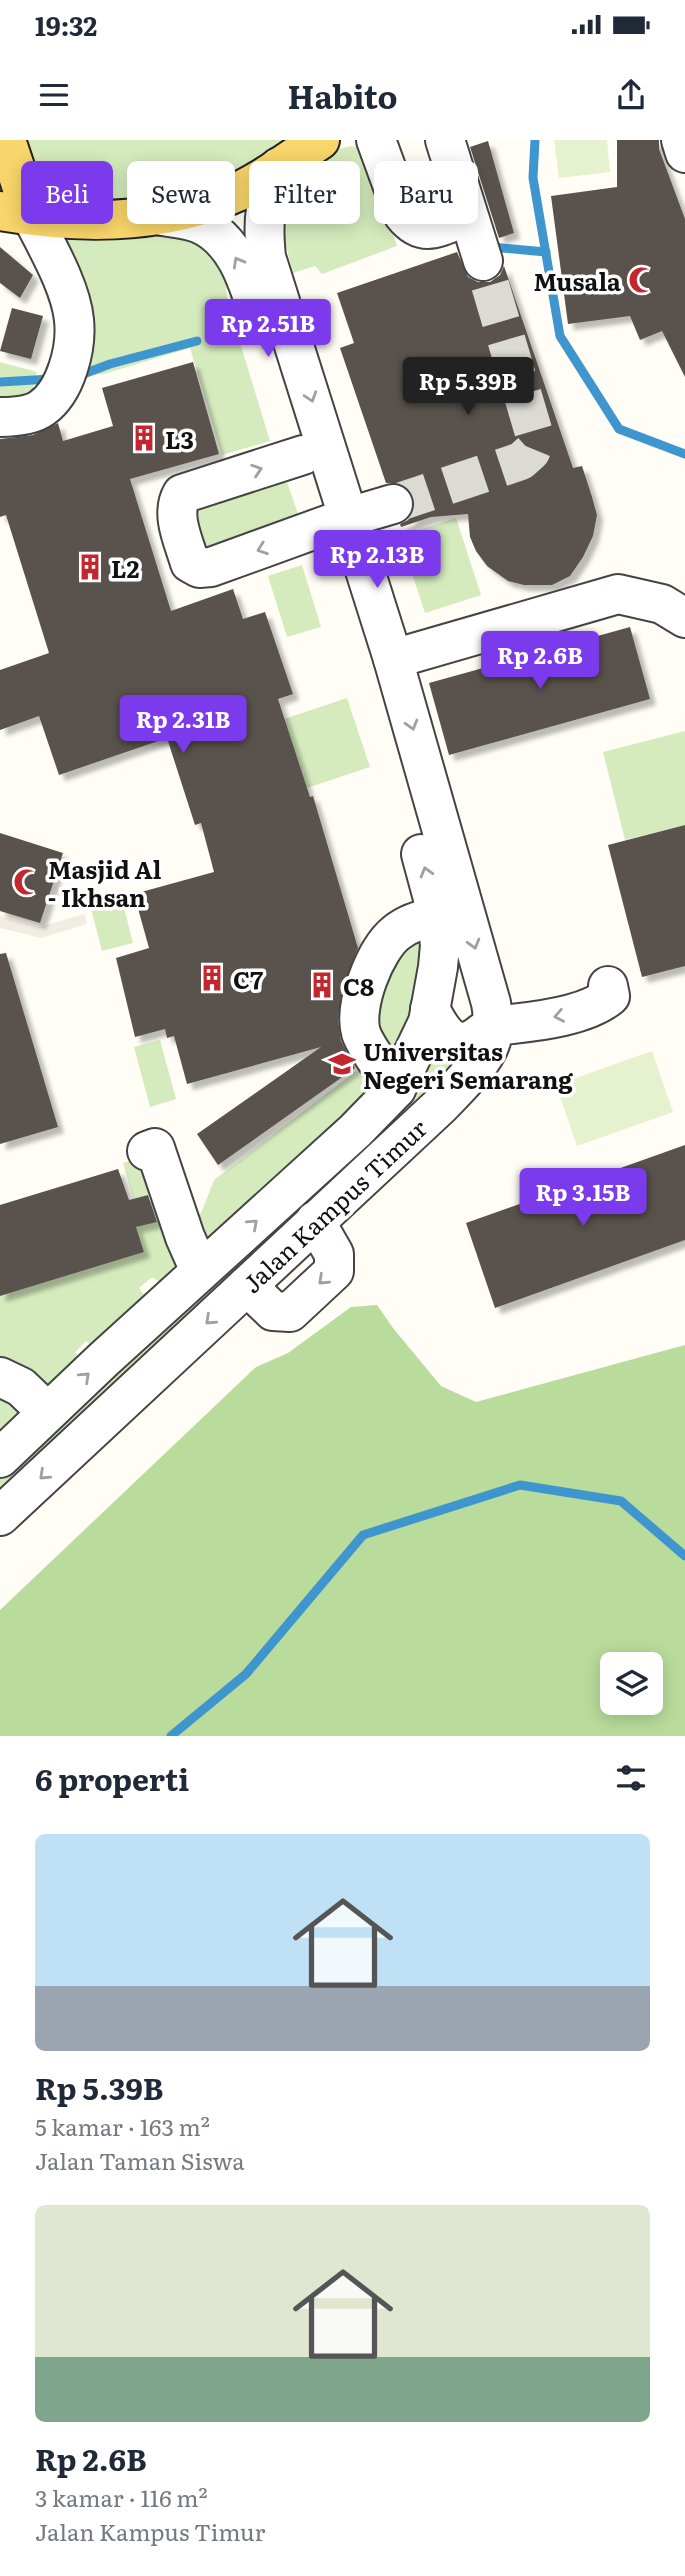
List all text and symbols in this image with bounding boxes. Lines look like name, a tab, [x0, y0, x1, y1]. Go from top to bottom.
text: 19:32	[35, 5, 97, 44]
text: Habito	[287, 71, 398, 119]
icon: menu	[35, 76, 73, 114]
icon: share	[612, 76, 650, 114]
chip: Beli	[21, 161, 113, 224]
chip: Sewa	[127, 161, 235, 224]
chip: Filter	[249, 161, 360, 224]
chip: Baru	[374, 161, 478, 224]
one-way arrow	[232, 257, 246, 270]
place label: Musala	[533, 263, 621, 298]
mosque icon: Musala	[627, 265, 657, 295]
pin: Rp 2.51B	[196, 300, 340, 359]
text: Rp 2.51B	[221, 305, 315, 339]
pin: Rp 5.39B	[396, 358, 540, 417]
text: Rp 5.39B	[419, 363, 517, 397]
one-way arrow	[302, 390, 317, 402]
place label: L3	[165, 421, 194, 456]
building icon: L3	[129, 423, 159, 453]
one-way arrow	[250, 464, 262, 478]
pin: Rp 2.13B	[305, 531, 449, 590]
text: Rp 2.13B	[330, 536, 424, 570]
one-way arrow	[256, 540, 268, 554]
place label: L2	[111, 550, 140, 585]
building icon: L2	[75, 552, 105, 582]
pin: Rp 2.6B	[475, 631, 605, 691]
text: Rp 2.6B	[497, 637, 583, 671]
pin: Rp 2.31B	[111, 696, 255, 755]
text: Rp 2.31B	[136, 701, 230, 735]
one-way arrow	[403, 719, 418, 731]
place label: Masjid Al - Ikhsan	[48, 851, 162, 914]
one-way arrow	[420, 866, 434, 878]
mosque icon: Masjid Al - Ikhsan	[12, 867, 42, 897]
one-way arrow	[466, 937, 481, 949]
place label: C7	[233, 961, 263, 996]
building icon: C7	[197, 963, 227, 993]
place label: C8	[343, 968, 374, 1003]
building icon: C8	[307, 970, 337, 1000]
one-way arrow	[553, 1007, 565, 1022]
place label: Universitas Negeri Semarang	[363, 1033, 573, 1096]
school or university icon: Universitas Negeri Semarang	[327, 1049, 357, 1079]
street label: Jalan Kampus Timur	[234, 1110, 434, 1300]
pin: Rp 3.15B	[511, 1168, 655, 1228]
text: Rp 3.15B	[536, 1174, 630, 1208]
one-way arrow	[245, 1220, 258, 1232]
one-way arrow	[319, 1272, 332, 1284]
one-way arrow	[205, 1311, 218, 1324]
one-way arrow	[77, 1373, 90, 1385]
one-way arrow	[39, 1467, 52, 1479]
map controls	[600, 1652, 663, 1715]
button: layers	[600, 1652, 663, 1715]
text: 6 properti	[35, 1756, 189, 1800]
icon: filters	[612, 1759, 650, 1797]
icon: home	[280, 1880, 406, 2006]
text: Rp 5.39B	[35, 2065, 164, 2109]
text: 5 kamar · 163 m²	[35, 2109, 210, 2143]
text: Jalan Taman Siswa	[35, 2143, 245, 2177]
icon: home	[280, 2251, 406, 2377]
text: Rp 2.6B	[35, 2436, 147, 2480]
text: 3 kamar · 116 m²	[35, 2480, 208, 2514]
text: Jalan Kampus Timur	[35, 2514, 265, 2548]

